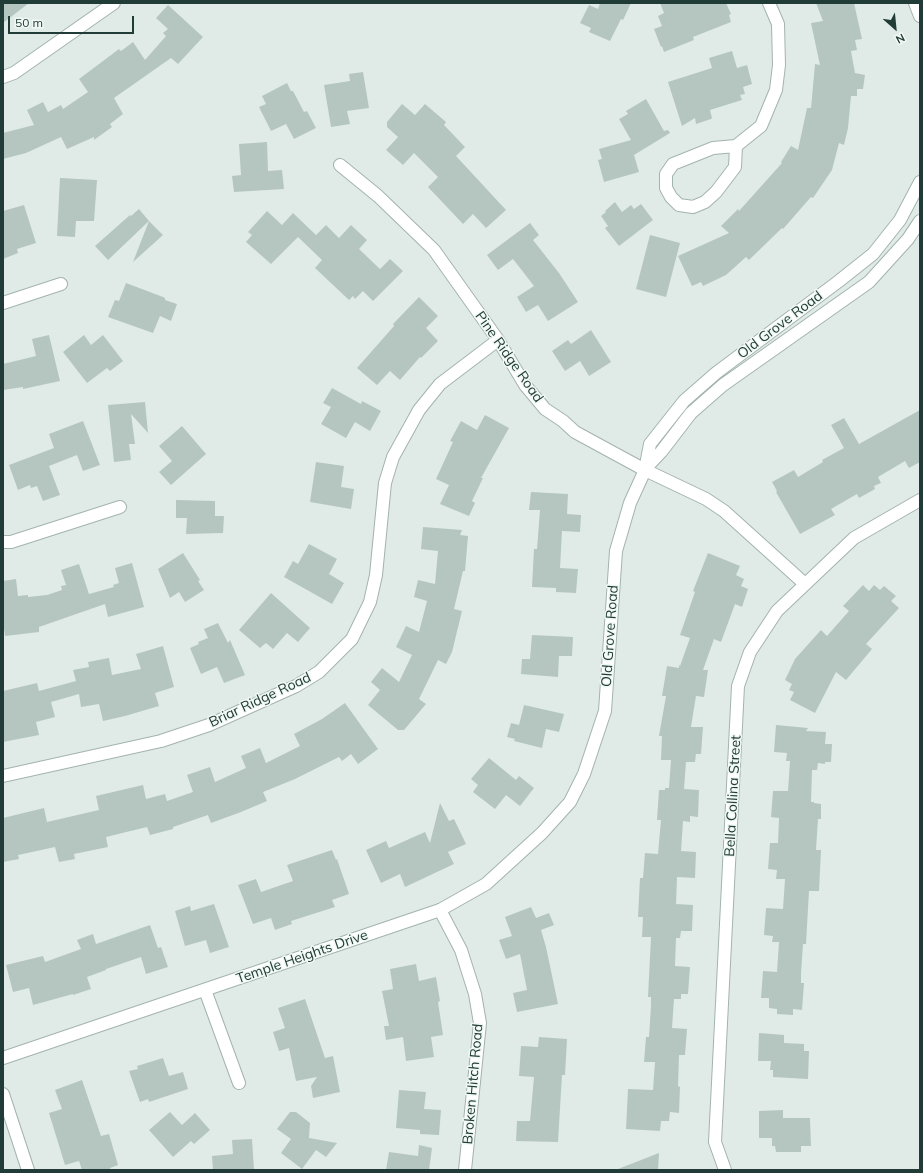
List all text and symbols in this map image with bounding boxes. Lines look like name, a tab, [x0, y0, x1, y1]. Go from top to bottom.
scale bar	[10, 8, 136, 34]
north arrow	[875, 8, 915, 48]
text: 50 m	[15, 15, 43, 30]
text: N	[894, 31, 907, 47]
street label: Old Grove Road	[734, 288, 826, 362]
street label: Pine Ridge Road	[471, 308, 547, 406]
street label: Old Grove Road	[598, 584, 622, 688]
street label: Briar Ridge Road	[206, 669, 314, 731]
street label: Bella Collina Street	[721, 735, 745, 857]
street label: Temple Heights Drive	[234, 927, 370, 987]
street label: Broken Hitch Road	[459, 1023, 487, 1145]

